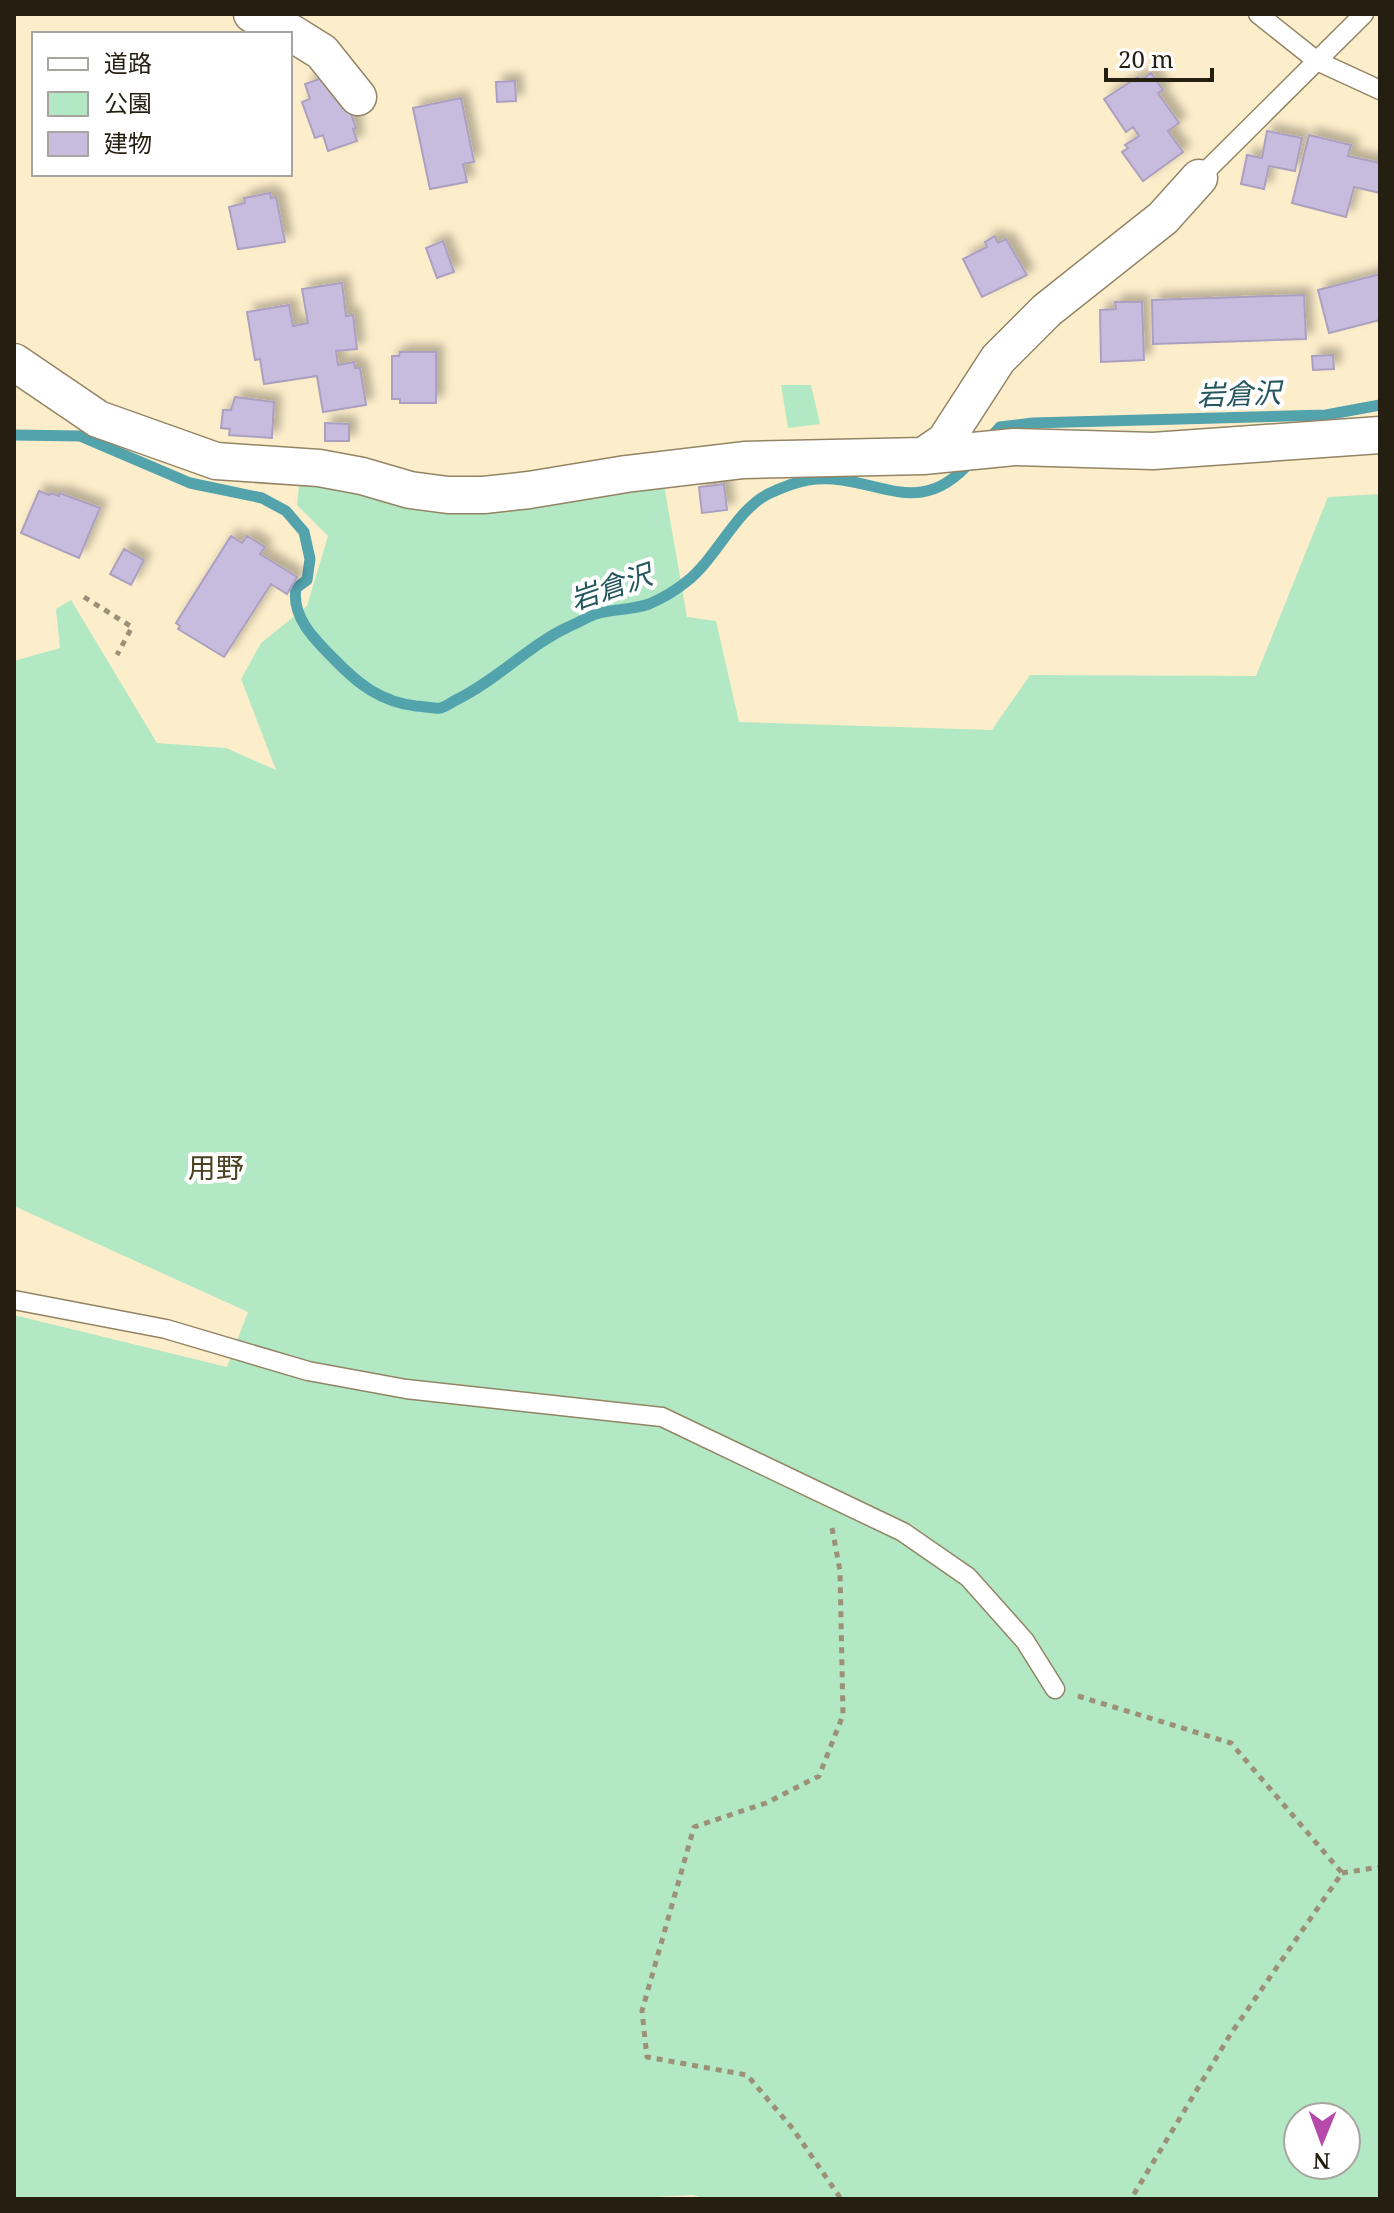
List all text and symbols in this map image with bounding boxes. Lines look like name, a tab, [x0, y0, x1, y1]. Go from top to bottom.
legend	[32, 32, 292, 176]
scale bar	[1106, 32, 1212, 82]
text: 20 m	[1118, 42, 1174, 75]
text: 道路	[104, 46, 152, 79]
text: 公園	[104, 86, 152, 119]
text: 建物	[104, 126, 152, 159]
water label: 岩倉沢	[1196, 372, 1286, 413]
water label: 岩倉沢	[565, 553, 660, 618]
district label: 用野	[188, 1148, 244, 1186]
north arrow	[1282, 2101, 1362, 2181]
text: N	[1313, 2147, 1331, 2177]

